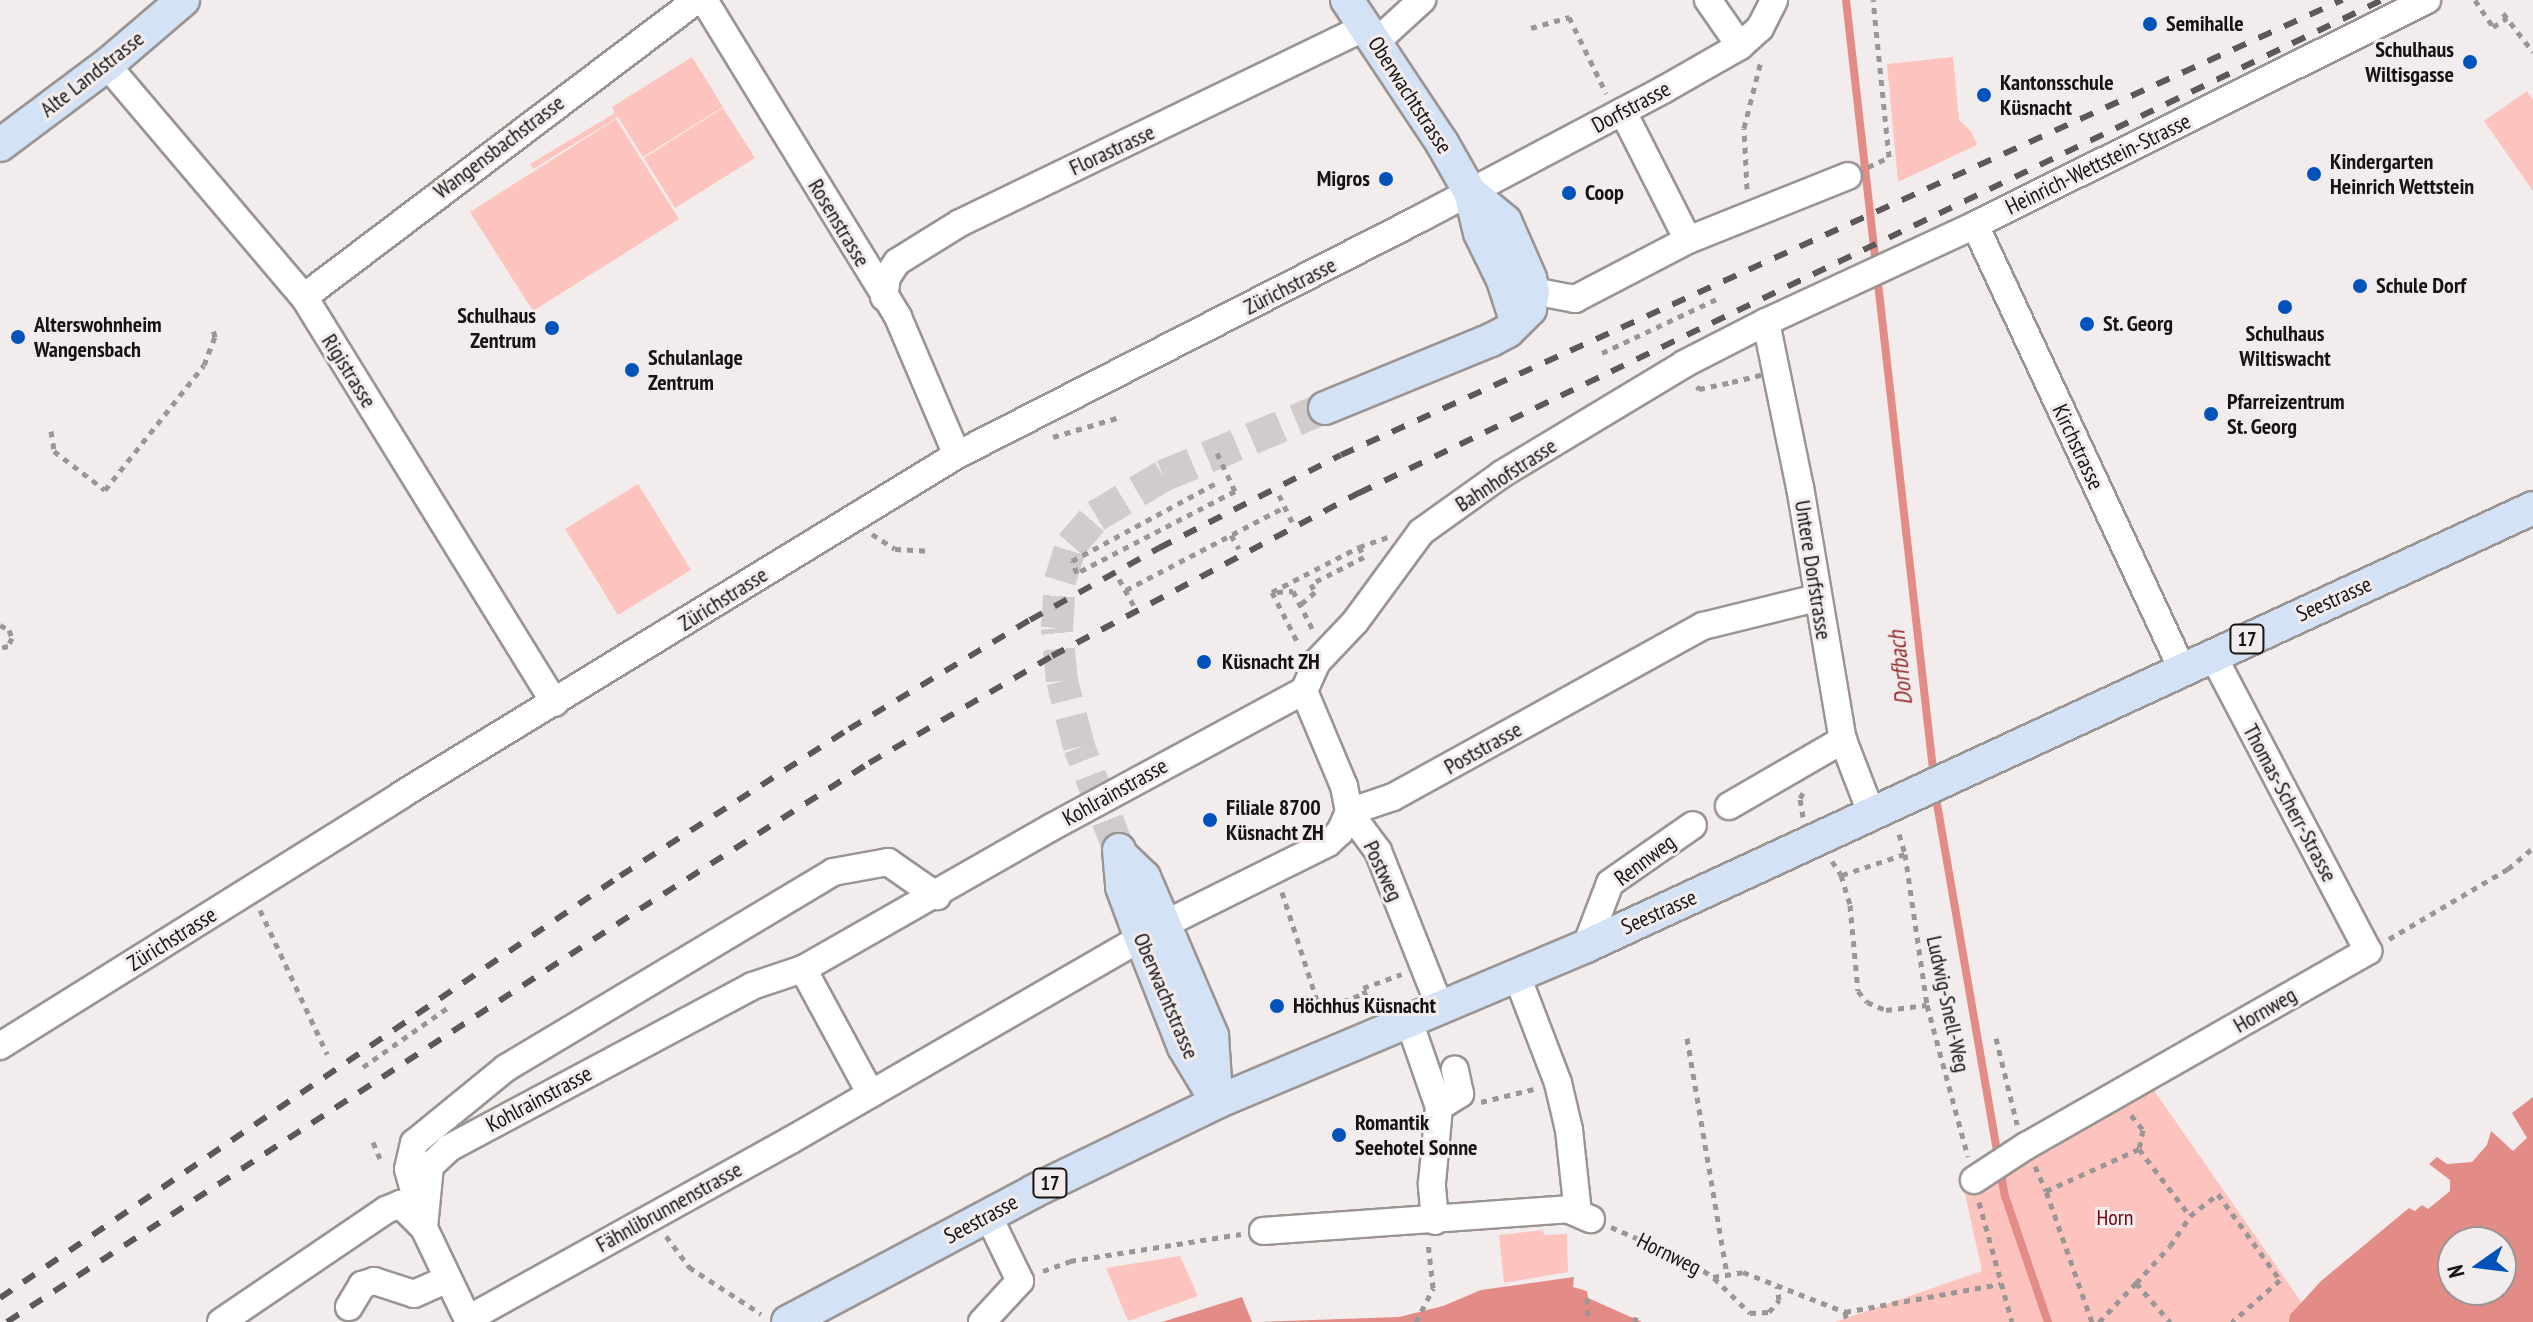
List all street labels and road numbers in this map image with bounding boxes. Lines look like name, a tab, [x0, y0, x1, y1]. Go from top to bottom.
street label: Alte Landstrasse	[35, 25, 149, 123]
street label: Oberwachtstrasse	[1362, 31, 1458, 159]
street label: Dorfstrasse	[1587, 75, 1675, 139]
street label: Wangensbachstrasse	[429, 89, 569, 205]
street label: Heinrich-Wettstein-Strasse	[2001, 108, 2195, 220]
street label: Florastrasse	[1065, 119, 1159, 181]
street label: Rosenstrasse	[803, 174, 875, 272]
street label: Zürichstrasse	[1240, 252, 1340, 320]
street label: Rigistrasse	[316, 329, 382, 413]
street label: Kirchstrasse	[2047, 400, 2109, 494]
street label: Bahnhofstrasse	[1450, 433, 1562, 517]
street label: Untere Dorfstrasse	[1789, 498, 1837, 642]
street label: Zürichstrasse	[674, 561, 772, 637]
street label: Seestrasse	[2292, 571, 2376, 627]
road number: 17	[2229, 623, 2265, 655]
street label: Poststrasse	[1440, 716, 1526, 780]
street label: Thomas-Scherr-Strasse	[2237, 720, 2343, 886]
street label: Kohlrainstrasse	[1058, 752, 1172, 832]
street label: Rennweg	[1609, 829, 1681, 891]
street label: Postweg	[1358, 837, 1408, 905]
street label: Seestrasse	[1617, 884, 1701, 940]
street label: Zürichstrasse	[123, 901, 221, 977]
street label: Oberwachtstrasse	[1128, 929, 1204, 1063]
street label: Ludwig-Snell-Weg	[1921, 933, 1975, 1075]
street label: Hornweg	[2229, 982, 2301, 1038]
street label: Kohlrainstrasse	[482, 1060, 596, 1138]
street label: Fähnlibrunnenstrasse	[592, 1156, 746, 1258]
road number: 17	[1032, 1167, 1068, 1199]
street label: Seestrasse	[940, 1189, 1022, 1249]
street label: Hornweg	[1633, 1227, 1705, 1281]

